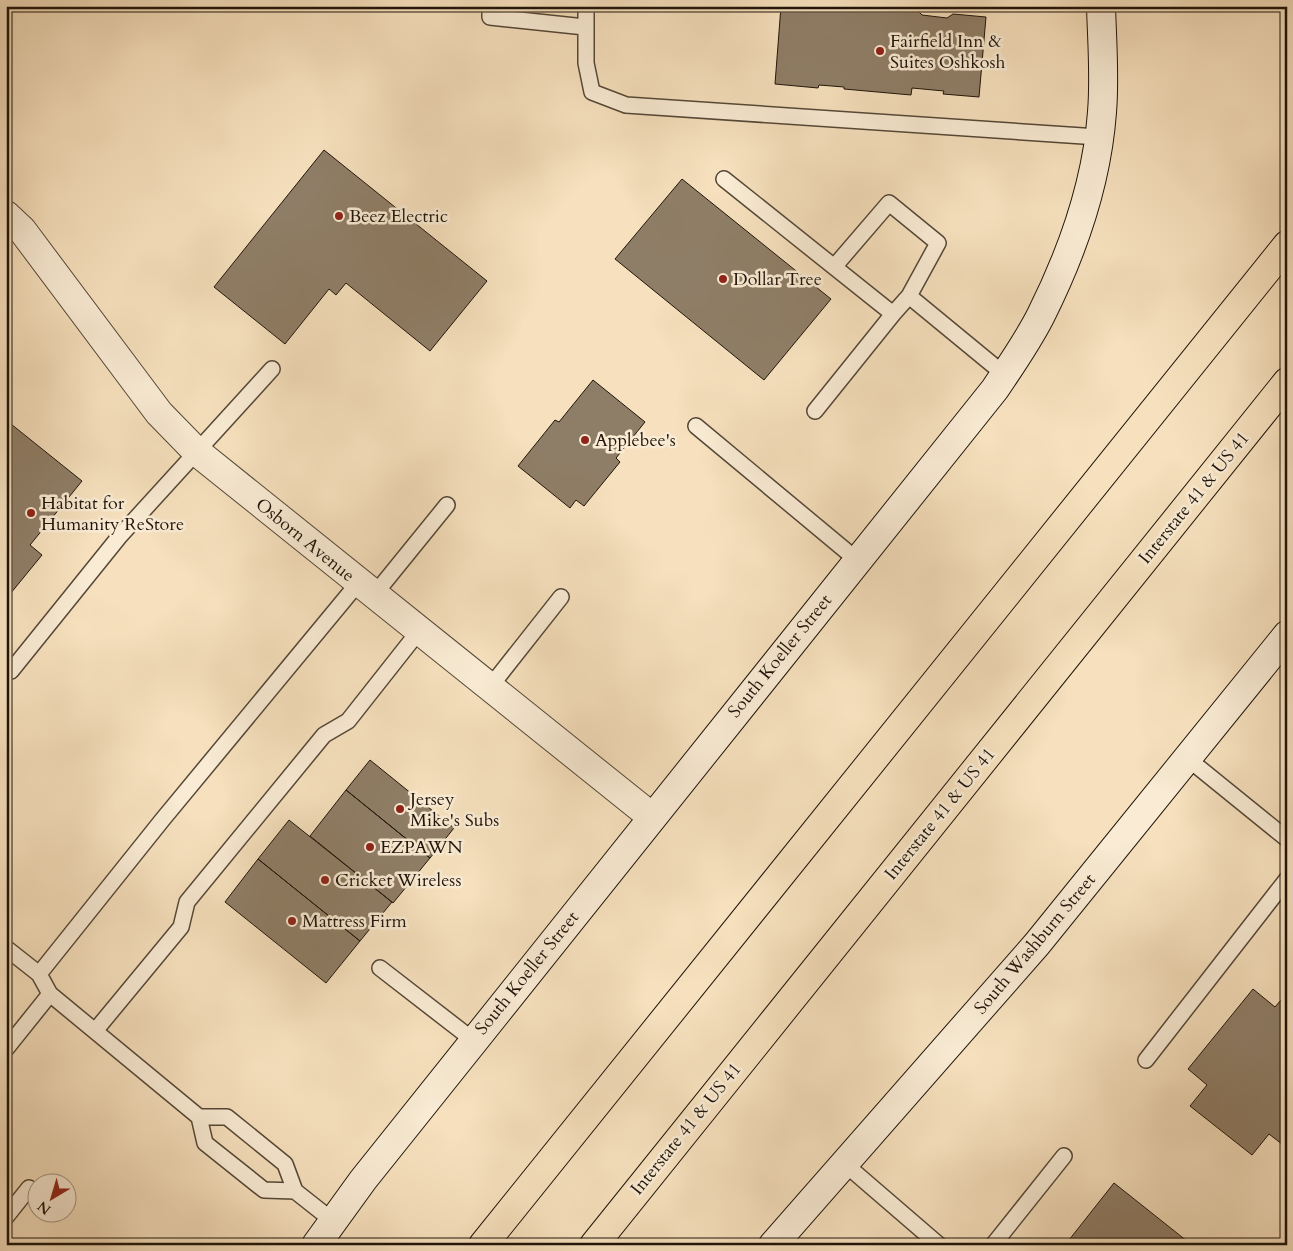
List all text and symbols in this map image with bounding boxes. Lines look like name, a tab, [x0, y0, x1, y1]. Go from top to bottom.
place label: Fairfield Inn & Suites Oshkosh	[890, 29, 1006, 75]
marker: Fairfield Inn & Suites Oshkosh	[874, 45, 886, 57]
place label: Beez Electric	[349, 204, 448, 229]
marker: Beez Electric	[333, 210, 345, 222]
place label: Dollar Tree	[733, 267, 822, 292]
marker: Dollar Tree	[717, 273, 729, 285]
street label: Interstate 41 & US 41	[1133, 427, 1255, 569]
place label: Applebee's	[595, 428, 676, 453]
marker: Applebee's	[579, 434, 591, 446]
place label: Habitat for Humanity ReStore	[41, 491, 184, 537]
street label: Osborn Avenue	[250, 492, 360, 588]
marker: Habitat for Humanity ReStore	[25, 507, 37, 519]
street label: South Koeller Street	[722, 589, 838, 723]
street label: Interstate 41 & US 41	[879, 743, 1001, 885]
place label: Jersey Mike's Subs	[407, 787, 499, 833]
marker: Jersey Mike's Subs	[394, 803, 406, 815]
place label: EZPAWN	[380, 835, 463, 860]
marker: EZPAWN	[364, 841, 376, 853]
place label: Cricket Wireless	[335, 868, 461, 893]
street label: South Washburn Street	[969, 868, 1102, 1020]
marker: Cricket Wireless	[319, 874, 331, 886]
street label: South Koeller Street	[469, 906, 585, 1040]
place label: Mattress Firm	[302, 909, 408, 934]
marker: Mattress Firm	[286, 915, 298, 927]
street label: Interstate 41 & US 41	[625, 1058, 747, 1200]
north arrow	[28, 1174, 78, 1224]
text: N	[34, 1197, 55, 1219]

